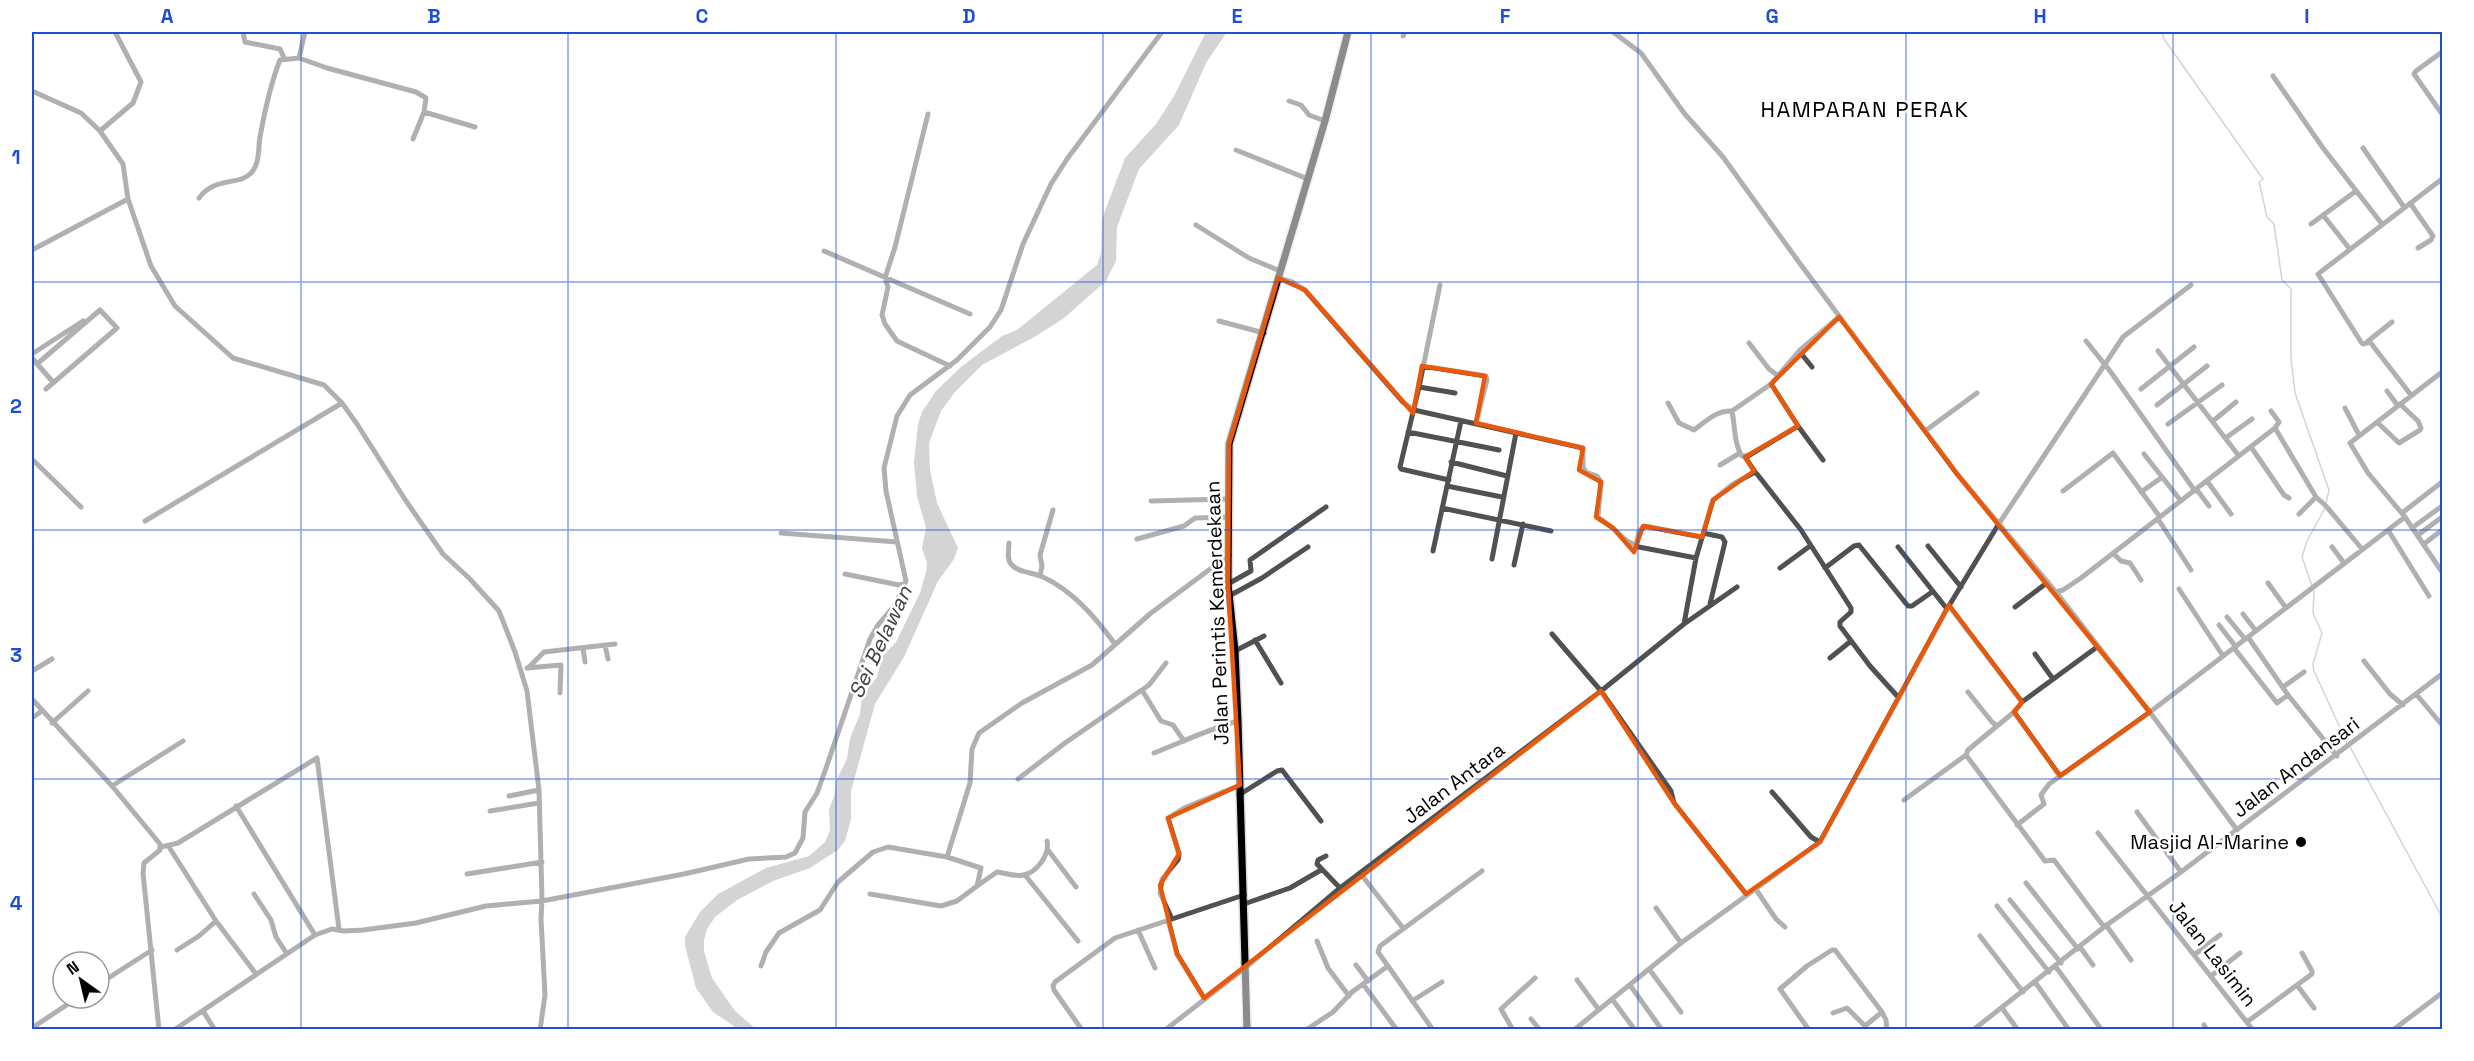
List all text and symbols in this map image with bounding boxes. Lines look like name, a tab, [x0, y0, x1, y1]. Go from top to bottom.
text: A	[161, 3, 174, 29]
text: B	[427, 3, 441, 29]
text: C	[696, 3, 709, 29]
text: D	[962, 3, 976, 29]
text: E	[1231, 3, 1243, 29]
text: F	[1500, 3, 1511, 29]
text: G	[1765, 3, 1779, 29]
text: H	[2033, 3, 2047, 29]
text: I	[2304, 3, 2310, 29]
district label: HAMPARAN PERAK	[1761, 95, 1969, 123]
text: 1	[11, 144, 21, 170]
text: 2	[10, 393, 22, 419]
street label: Jalan Perintis Kemerdekaan	[1199, 480, 1235, 746]
water label: Sei Belawan	[842, 581, 918, 702]
text: 3	[10, 642, 22, 668]
street label: Jalan Andansari	[2227, 711, 2365, 823]
street label: Jalan Antara	[1398, 736, 1510, 830]
place label: Masjid Al-Marine	[2130, 829, 2289, 855]
marker: Masjid Al-Marine	[2294, 835, 2308, 849]
text: 4	[10, 890, 23, 916]
street label: Jalan Lasimin	[2163, 894, 2263, 1012]
north arrow	[51, 950, 111, 1010]
text: N	[63, 956, 83, 980]

